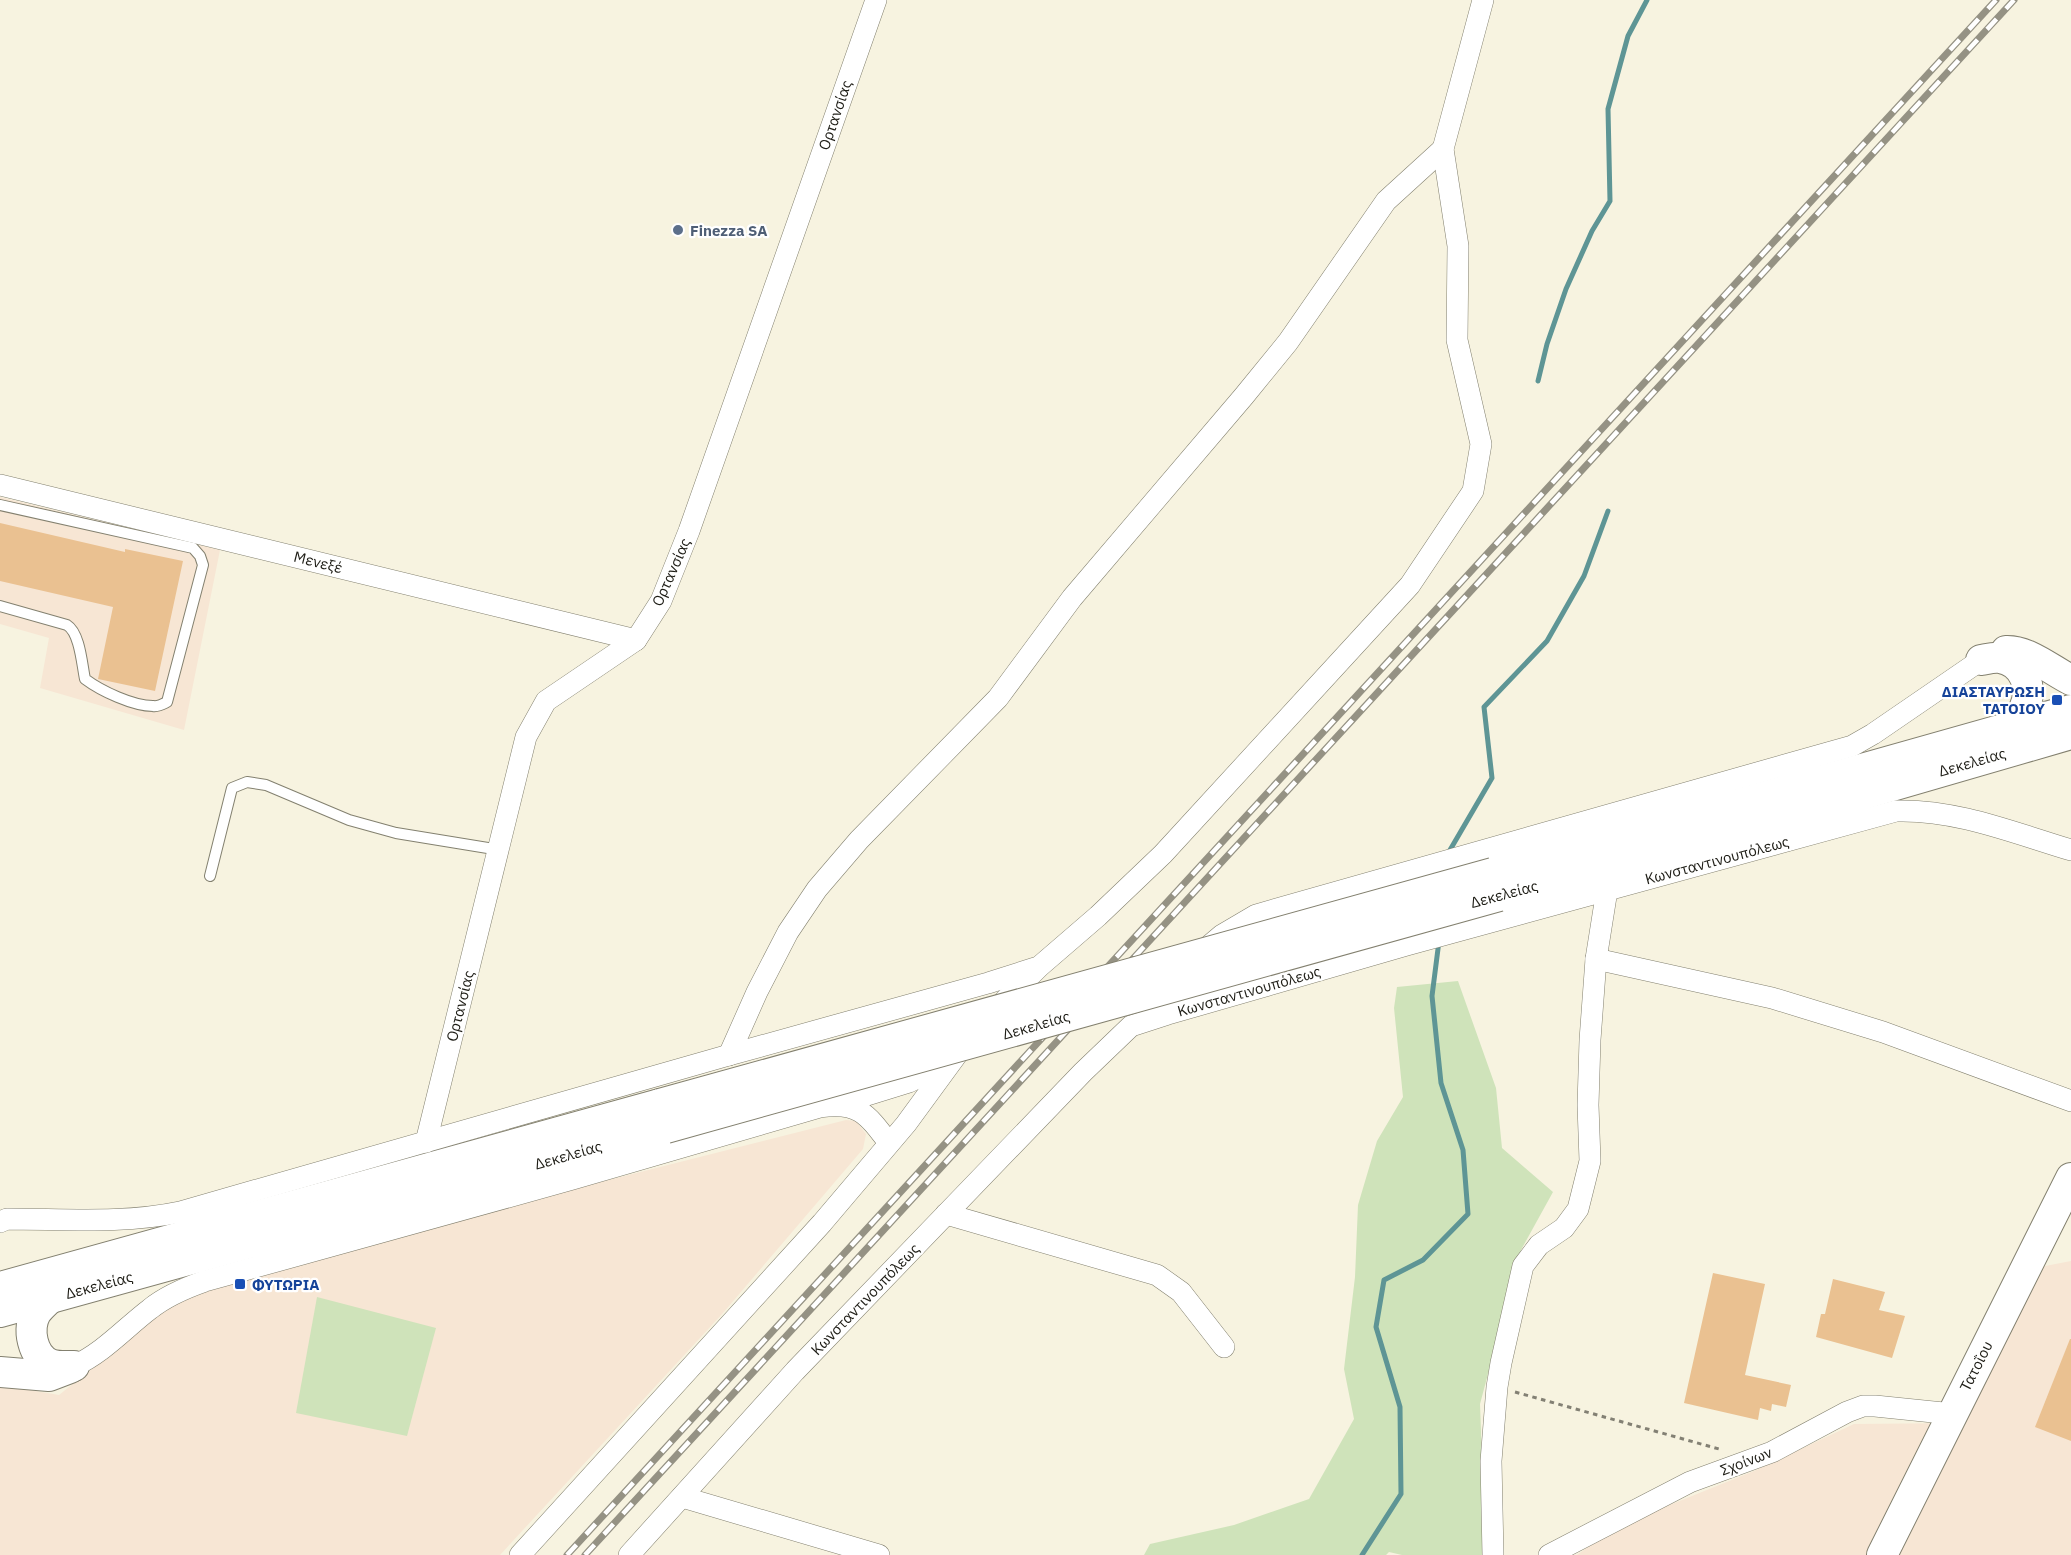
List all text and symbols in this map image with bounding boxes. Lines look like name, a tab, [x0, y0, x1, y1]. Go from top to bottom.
street label: Ορτανσίας	[814, 78, 856, 152]
place label: Finezza SA	[690, 221, 768, 240]
marker: Finezza SA	[671, 223, 685, 237]
street label: Ορτανσίας	[648, 535, 694, 609]
street label: Μενεξέ	[292, 547, 345, 577]
place label: ΔΙΑΣΤΑΥΡΩΣΗ ΤΑΤΟΙΟΥ	[1942, 682, 2045, 718]
marker: ΔΙΑΣΤΑΥΡΩΣΗ ΤΑΤΟΙΟΥ	[2050, 693, 2064, 707]
street label: Δεκελείας	[1936, 743, 2008, 781]
street label: Κωνσταντινουπόλεως	[1643, 832, 1791, 888]
street label: Δεκελείας	[1468, 876, 1540, 912]
street label: Κωνσταντινουπόλεως	[1175, 961, 1323, 1021]
street label: Ορτανσίας	[442, 968, 478, 1044]
street label: Δεκελείας	[1000, 1006, 1072, 1044]
street label: Δεκελείας	[532, 1136, 604, 1174]
street label: Κωνσταντινουπόλεως	[807, 1239, 923, 1359]
street label: Δεκελείας	[63, 1267, 135, 1303]
place label: ΦΥΤΩΡΙΑ	[252, 1275, 319, 1294]
marker: ΦΥΤΩΡΙΑ	[233, 1277, 247, 1291]
street label: Τατοΐου	[1955, 1338, 1997, 1394]
street label: Σχοίνων	[1717, 1442, 1775, 1480]

